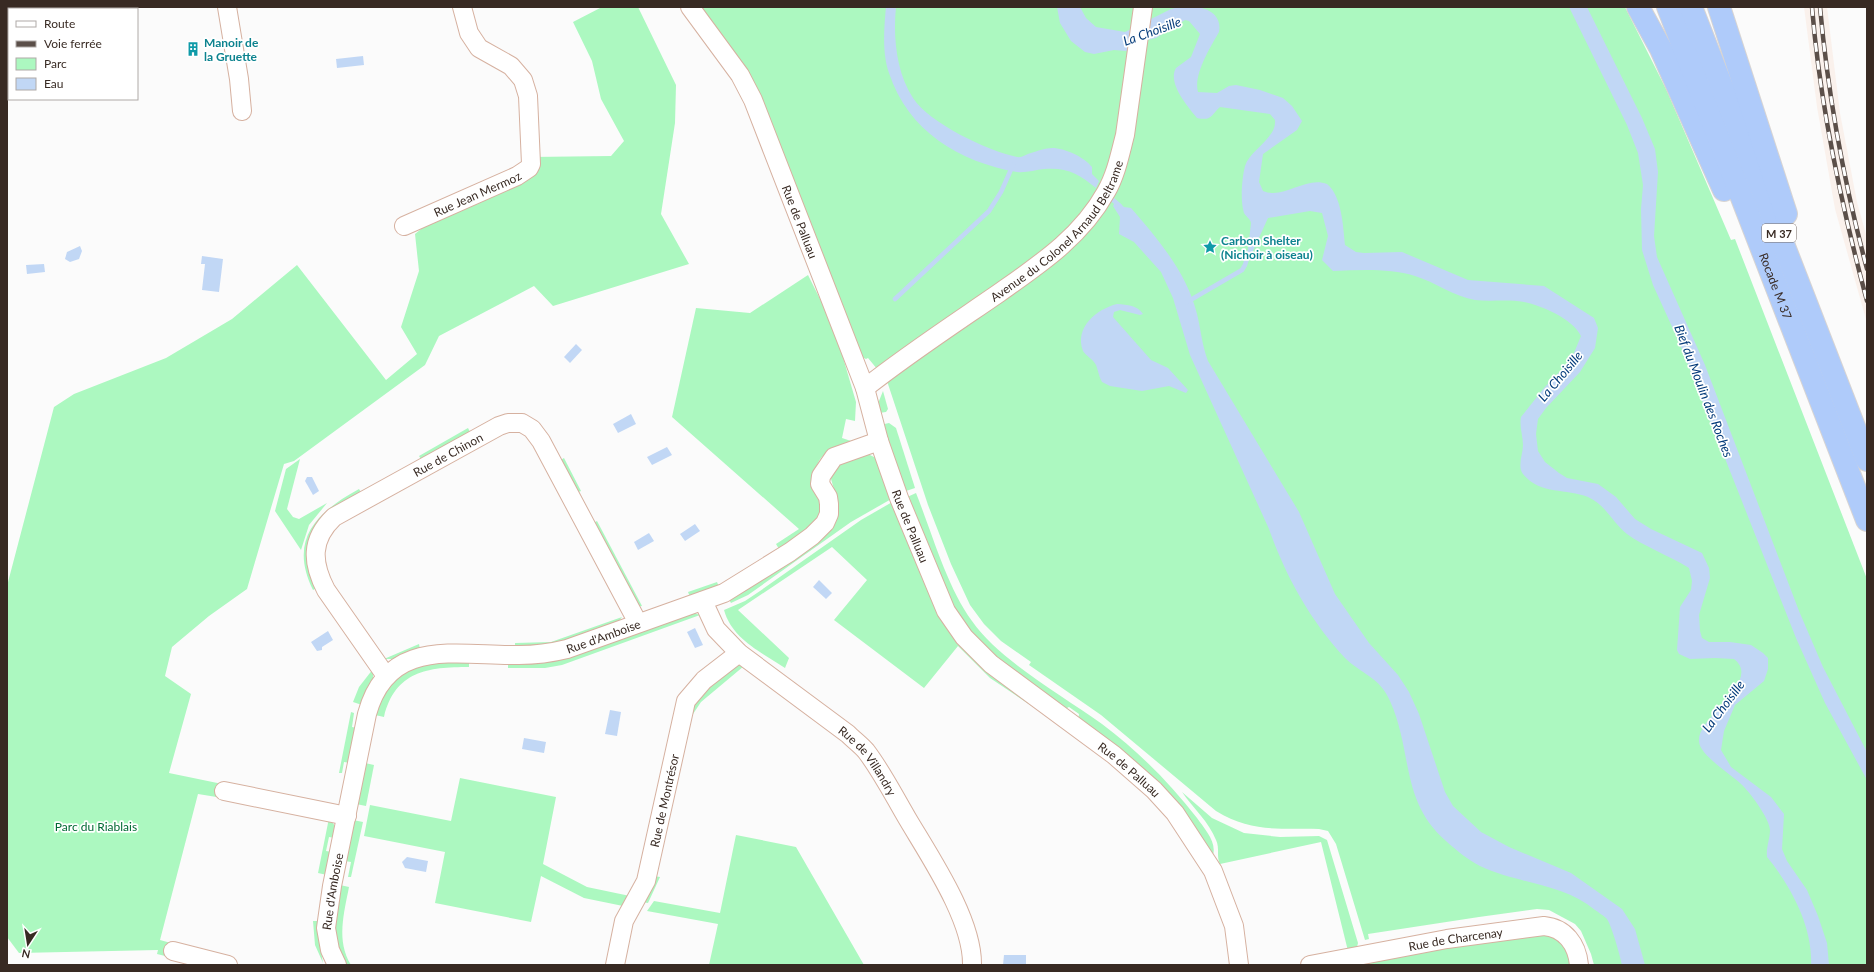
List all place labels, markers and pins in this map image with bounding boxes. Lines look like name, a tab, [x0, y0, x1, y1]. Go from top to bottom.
place label: Manoir de la Gruette	[204, 35, 259, 64]
building icon: Manoir de la Gruette	[185, 41, 201, 57]
place label: Carbon Shelter (Nichoir à oiseau)	[1221, 233, 1313, 262]
place icon: Carbon Shelter (Nichoir à oiseau)	[1202, 239, 1218, 255]

